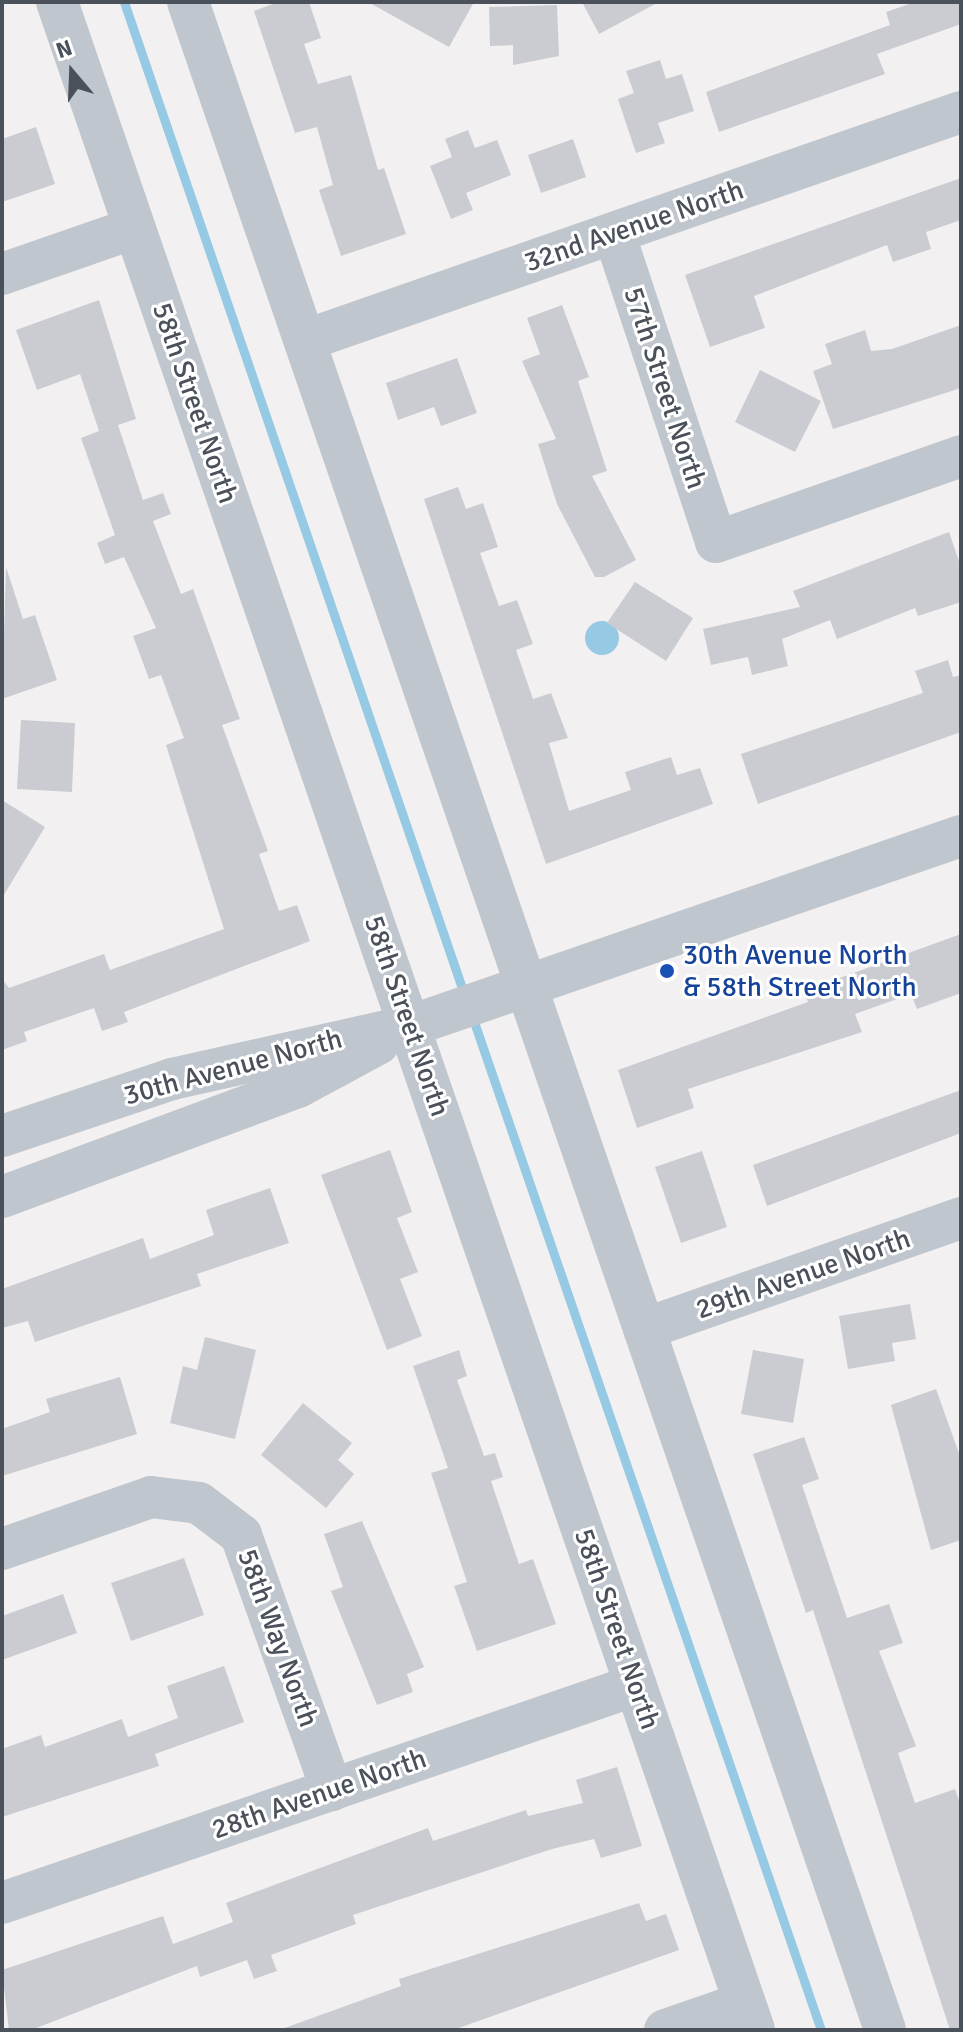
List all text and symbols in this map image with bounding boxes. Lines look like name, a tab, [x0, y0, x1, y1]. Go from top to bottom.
north arrow	[32, 32, 112, 112]
text: N	[52, 34, 76, 64]
street label: 32nd Avenue North	[520, 173, 748, 279]
street label: 57th Street North	[617, 283, 713, 493]
street label: 58th Street North	[145, 298, 245, 508]
street label: 58th Street North	[357, 911, 457, 1121]
place label: 30th Avenue North & 58th Street North	[683, 938, 917, 1004]
marker: 30th Avenue North & 58th Street North	[658, 962, 676, 980]
street label: 30th Avenue North	[120, 1022, 346, 1112]
street label: 29th Avenue North	[691, 1222, 915, 1326]
street label: 58th Street North	[567, 1524, 667, 1734]
street label: 58th Way North	[230, 1544, 326, 1732]
street label: 28th Avenue North	[207, 1742, 431, 1846]

